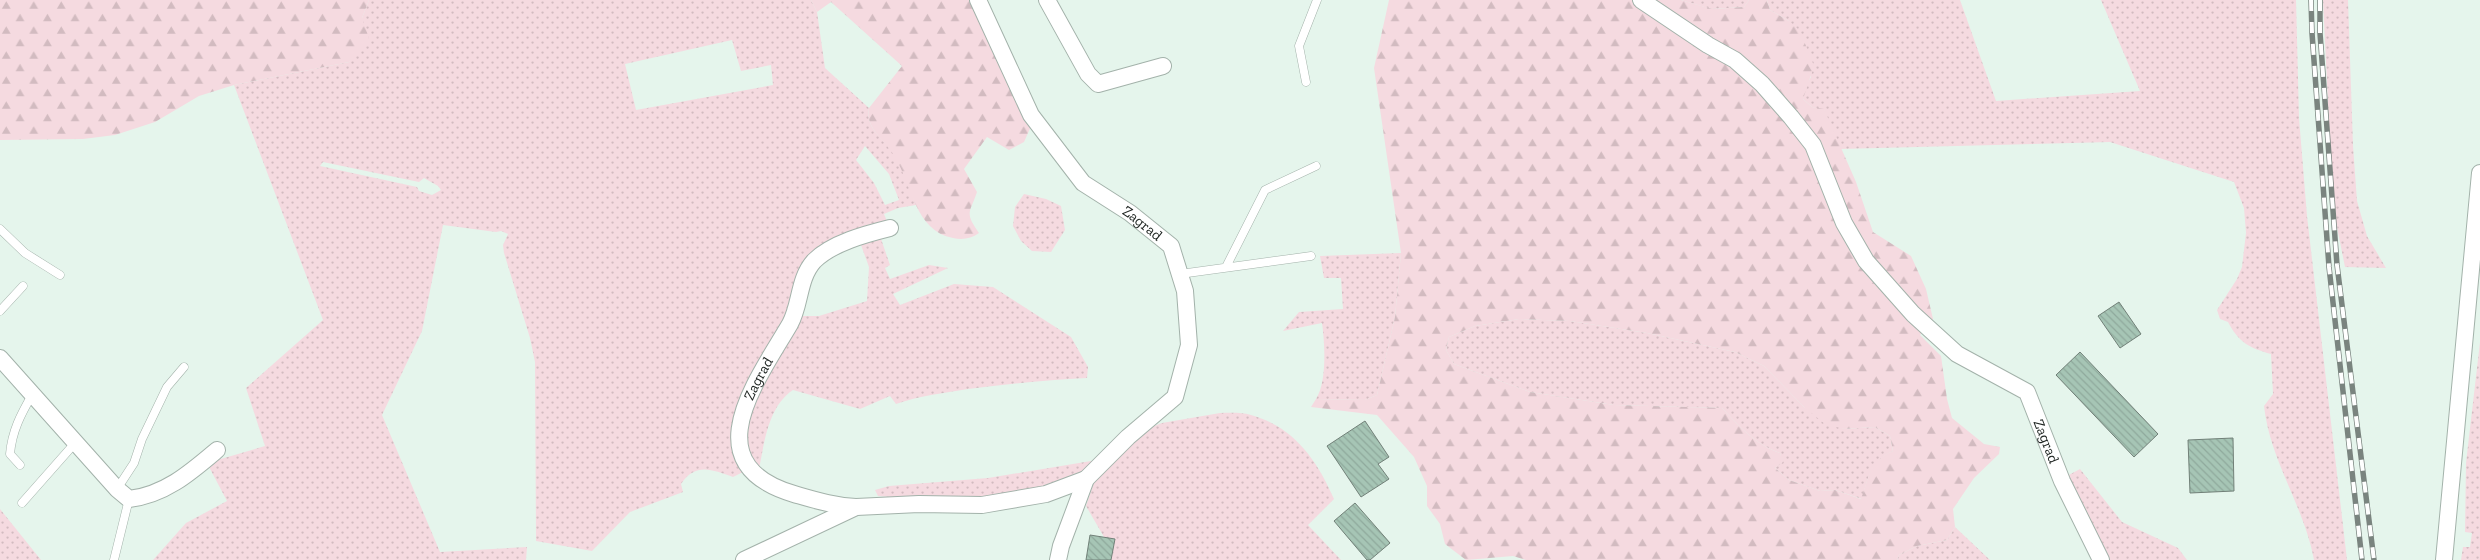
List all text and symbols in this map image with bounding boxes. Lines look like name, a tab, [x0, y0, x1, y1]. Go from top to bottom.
street label: Zagrad	[1119, 202, 1167, 245]
street label: Zagrad	[740, 353, 777, 403]
street label: Zagrad	[2030, 417, 2063, 467]

